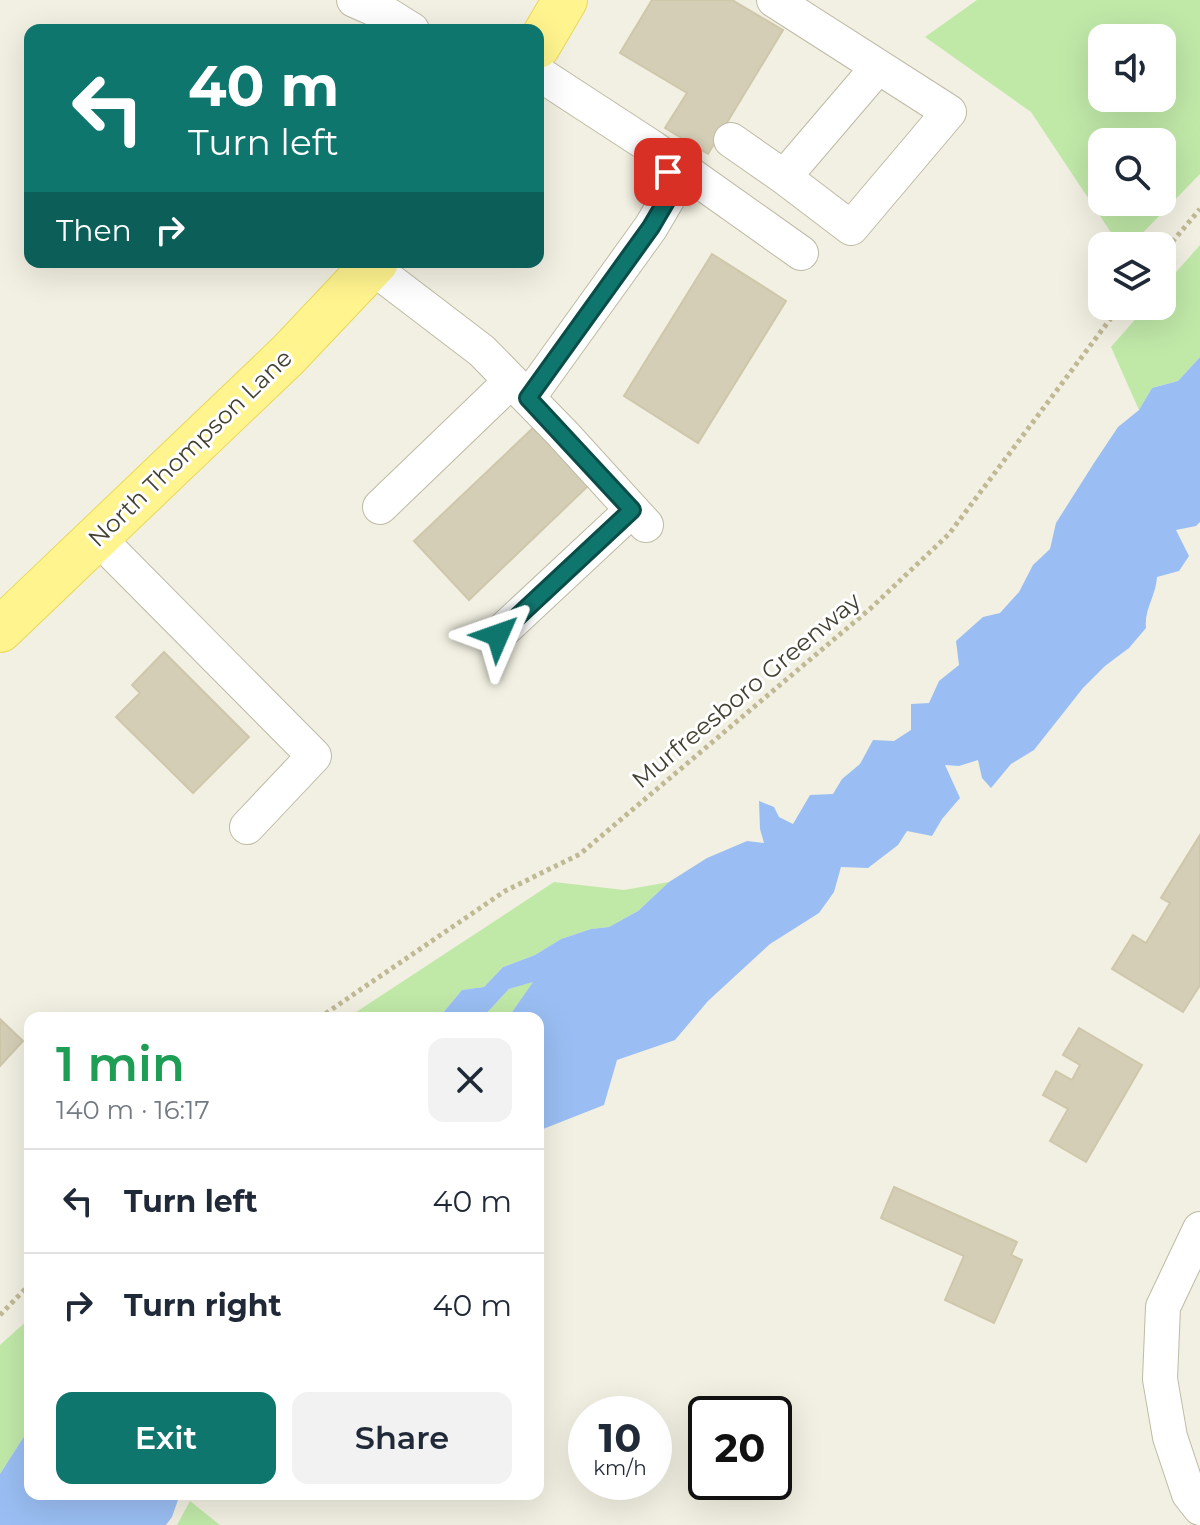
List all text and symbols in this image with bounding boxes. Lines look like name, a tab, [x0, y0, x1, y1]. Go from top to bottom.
map controls	[1088, 24, 1176, 320]
button: sound	[1088, 24, 1176, 112]
text: 40 m	[188, 52, 339, 120]
icon: left	[56, 56, 160, 160]
text: Turn left	[188, 120, 339, 164]
button: search	[1088, 128, 1176, 216]
pin	[634, 138, 702, 206]
icon: arrive	[646, 150, 690, 194]
icon: right	[148, 208, 192, 252]
text: Then	[56, 212, 132, 249]
button: layers	[1088, 232, 1176, 320]
street label: North Thompson Lane	[82, 343, 298, 553]
street label: Murfreesboro Greenway	[626, 586, 866, 794]
position arrow	[456, 593, 540, 677]
text: 1 min	[56, 1035, 185, 1093]
button: close	[428, 1038, 512, 1122]
text: 140 m · 16:17	[56, 1094, 210, 1126]
icon: left	[56, 1179, 100, 1223]
text: Turn left	[124, 1183, 257, 1220]
text: 40 m	[433, 1183, 512, 1220]
icon: right	[56, 1283, 100, 1327]
text: Turn right	[124, 1287, 281, 1324]
text: 40 m	[433, 1287, 512, 1324]
button: Exit	[56, 1392, 276, 1484]
button: Share	[292, 1392, 512, 1484]
speed limit sign: 20	[688, 1396, 792, 1500]
text: 10	[599, 1413, 641, 1462]
text: km/h	[593, 1456, 647, 1480]

